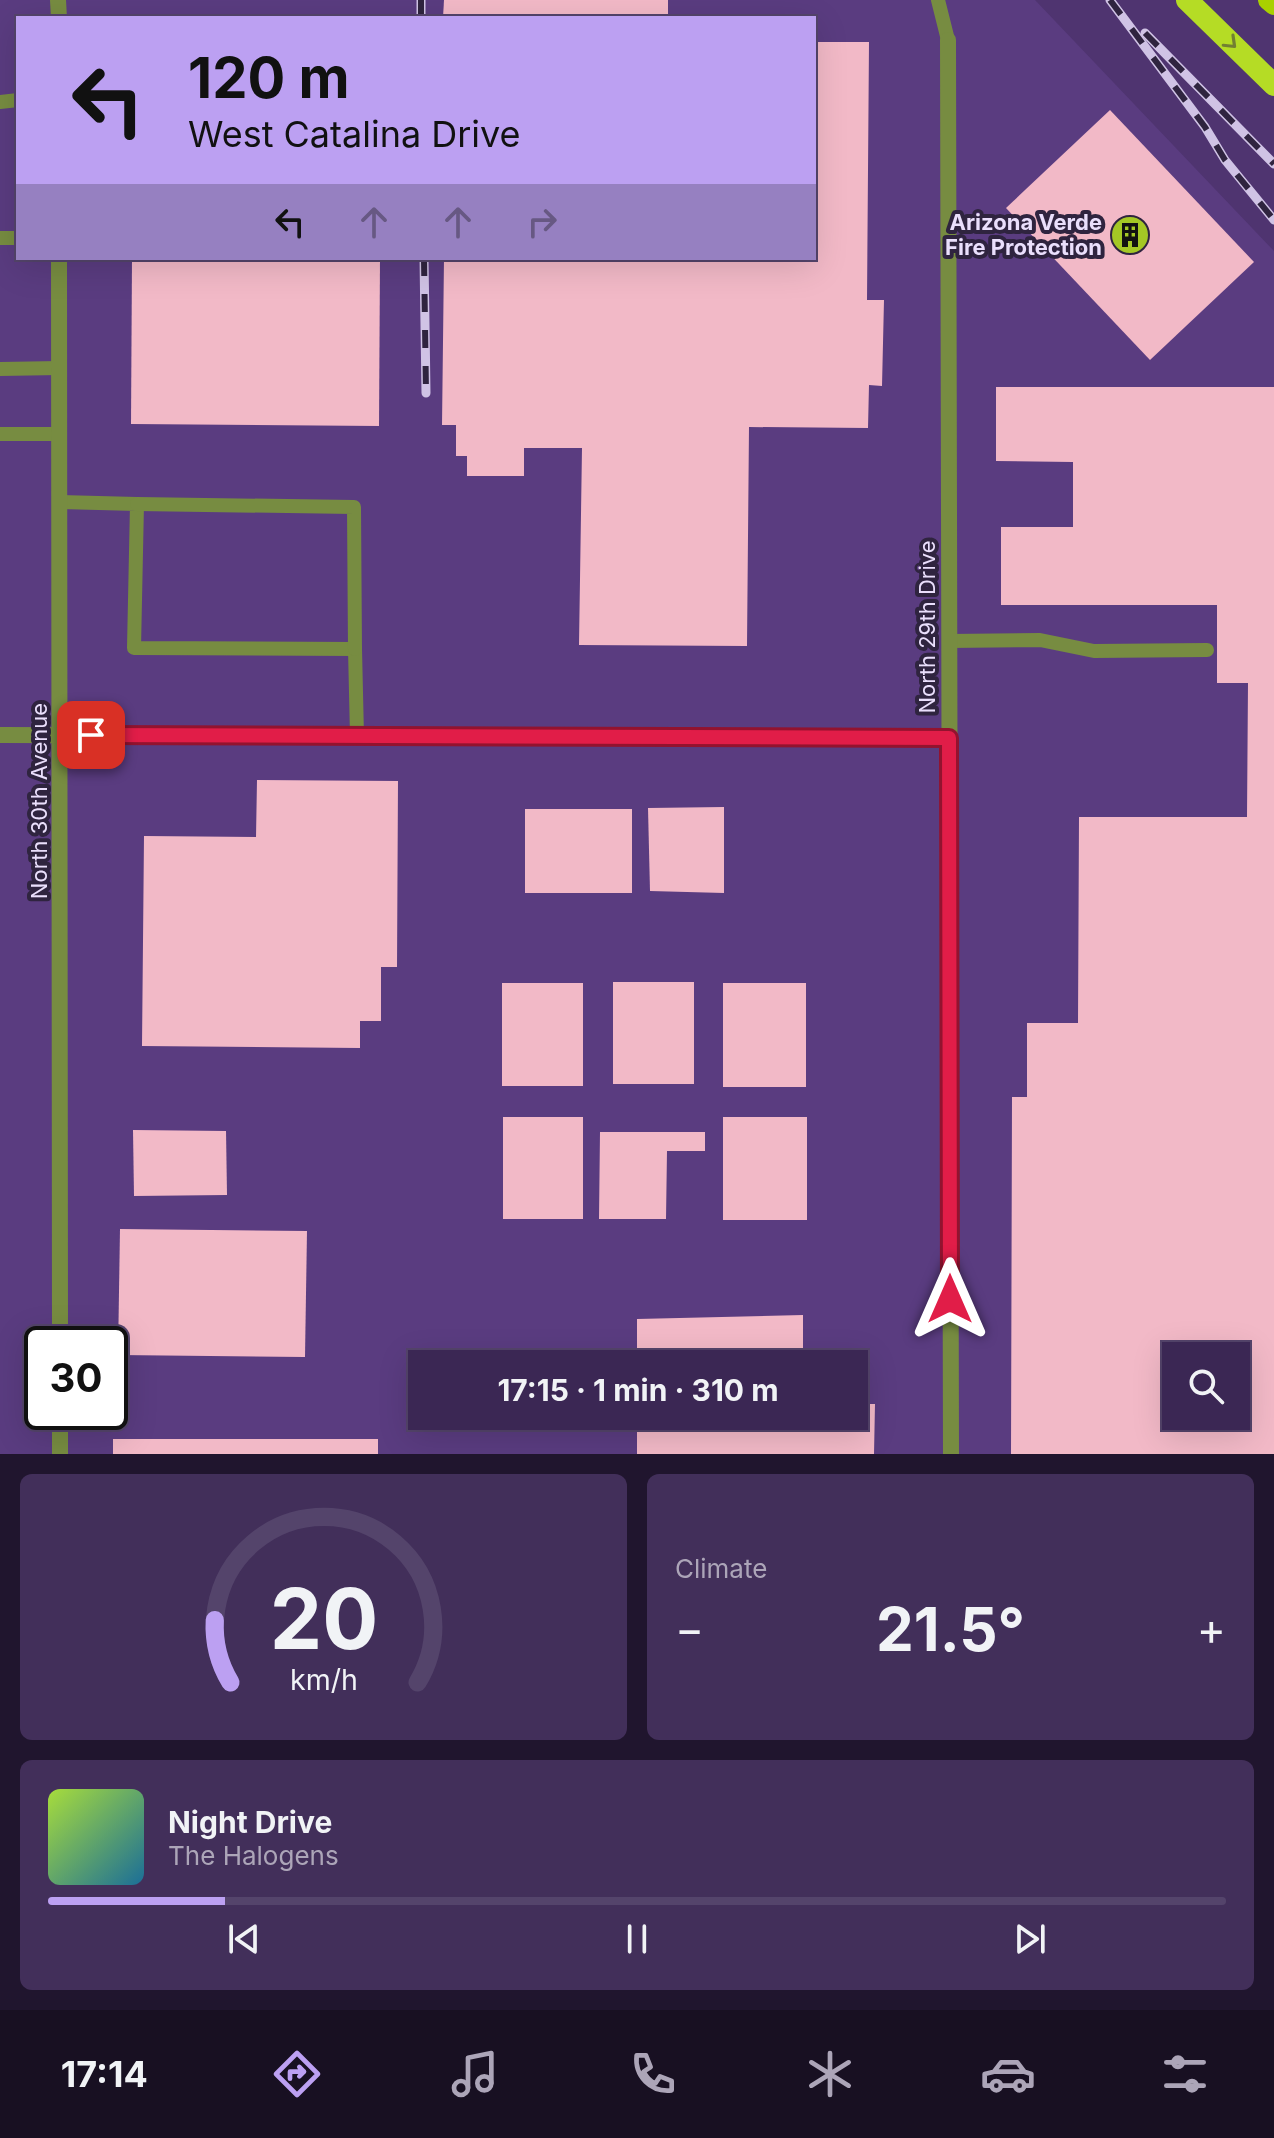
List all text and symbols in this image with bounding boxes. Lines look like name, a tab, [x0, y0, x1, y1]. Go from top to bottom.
one-way arrow	[1222, 33, 1236, 48]
text: 120 m	[188, 44, 350, 112]
icon: left	[56, 48, 160, 152]
text: West Catalina Drive	[188, 112, 521, 156]
icon: left	[268, 200, 312, 244]
icon: ahead	[352, 200, 396, 244]
icon: ahead	[436, 200, 480, 244]
icon: right	[520, 200, 564, 244]
place label: Arizona Verde Fire Protection	[945, 209, 1102, 260]
building icon: Arizona Verde Fire Protection	[1109, 214, 1151, 256]
street label: North 29th Drive	[914, 540, 940, 714]
pin	[57, 701, 125, 769]
street label: North 30th Avenue	[26, 703, 52, 899]
icon: arrive	[69, 713, 113, 757]
position arrow	[908, 1257, 992, 1341]
speed limit sign: 30	[24, 1326, 128, 1430]
map controls	[1162, 1342, 1250, 1430]
button: search	[1162, 1342, 1250, 1430]
text: 17:15 · 1 min · 310 m	[497, 1372, 779, 1408]
text: Climate	[675, 1553, 767, 1584]
text: 20	[269, 1568, 378, 1669]
text: 21.5°	[876, 1593, 1025, 1665]
text: −	[675, 1602, 704, 1656]
text: +	[1197, 1602, 1226, 1656]
text: km/h	[290, 1662, 357, 1697]
text: Night Drive	[168, 1804, 332, 1840]
text: The Halogens	[168, 1840, 339, 1871]
icon: previous	[222, 1917, 266, 1961]
icon: pause	[615, 1917, 659, 1961]
icon: next	[1008, 1917, 1052, 1961]
icon: directions	[269, 2046, 325, 2102]
icon: music	[447, 2046, 503, 2102]
icon: phone	[625, 2046, 681, 2102]
icon: climate	[802, 2046, 858, 2102]
icon: car	[980, 2046, 1036, 2102]
icon: filters	[1157, 2046, 1213, 2102]
text: 17:14	[61, 2052, 148, 2096]

